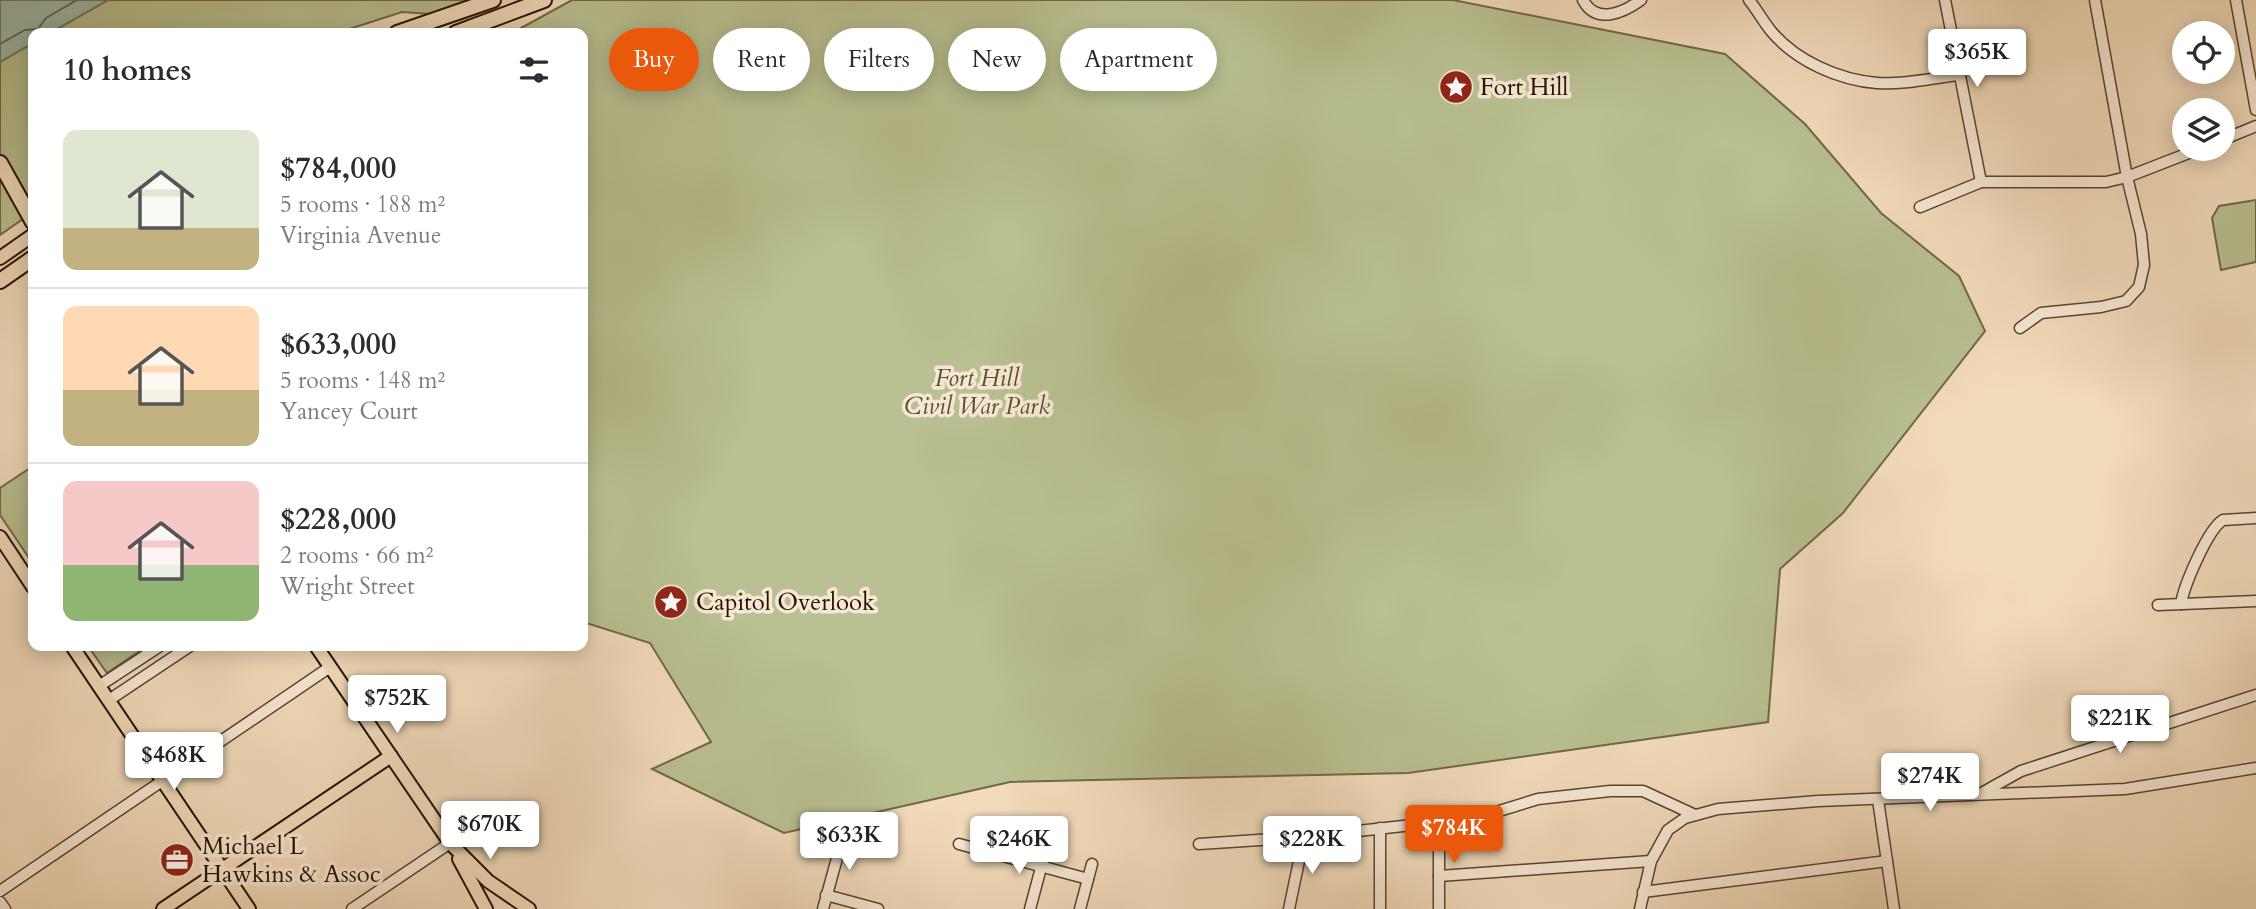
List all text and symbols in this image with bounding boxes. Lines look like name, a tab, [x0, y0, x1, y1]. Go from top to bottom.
map controls	[2172, 21, 2235, 161]
button: locate	[2172, 21, 2235, 84]
chip: Buy	[609, 28, 699, 91]
chip: Rent	[713, 28, 810, 91]
chip: Filters	[824, 28, 934, 91]
chip: New	[948, 28, 1046, 91]
chip: Apartment	[1060, 28, 1217, 91]
pin: $365K	[1928, 29, 2026, 89]
text: $365K	[1944, 36, 2010, 67]
text: 10 homes	[63, 50, 192, 91]
icon: filters	[515, 51, 553, 89]
place icon: Fort Hill	[1437, 68, 1475, 106]
place label: Fort Hill	[1480, 71, 1568, 104]
button: layers	[2172, 98, 2235, 161]
text: $784,000	[280, 148, 396, 189]
icon: home	[119, 158, 203, 242]
text: 5 rooms · 188 m²	[280, 189, 445, 220]
text: Virginia Avenue	[280, 220, 441, 251]
text: $633,000	[280, 324, 396, 365]
icon: home	[119, 334, 203, 418]
park label: Fort Hill Civil War Park	[904, 362, 1050, 423]
text: 5 rooms · 148 m²	[280, 365, 445, 396]
text: Yancey Court	[280, 396, 418, 427]
text: $228,000	[280, 499, 396, 540]
icon: home	[119, 509, 203, 593]
text: 2 rooms · 66 m²	[280, 540, 433, 571]
text: Wright Street	[280, 571, 415, 602]
place icon: Capitol Overlook	[652, 583, 690, 621]
place label: Capitol Overlook	[696, 586, 875, 619]
pin: $752K	[348, 676, 446, 735]
text: $752K	[364, 682, 430, 713]
pin: $221K	[2071, 696, 2169, 755]
text: $221K	[2087, 702, 2153, 733]
pin: $468K	[125, 732, 223, 792]
text: $468K	[141, 739, 207, 770]
pin: $274K	[1881, 754, 1979, 813]
text: $274K	[1897, 760, 1963, 791]
pin: $670K	[441, 802, 539, 861]
pin: $784K	[1405, 806, 1503, 865]
text: $670K	[457, 808, 523, 839]
pin: $633K	[800, 812, 898, 872]
text: $784K	[1421, 812, 1487, 843]
pin: $246K	[970, 816, 1068, 876]
pin: $228K	[1263, 816, 1361, 876]
text: $633K	[816, 819, 882, 850]
text: $246K	[986, 823, 1052, 854]
text: $228K	[1279, 823, 1345, 854]
place label: Michael L Hawkins & Assoc	[202, 830, 381, 891]
office icon: Michael L Hawkins & Assoc	[158, 841, 196, 879]

